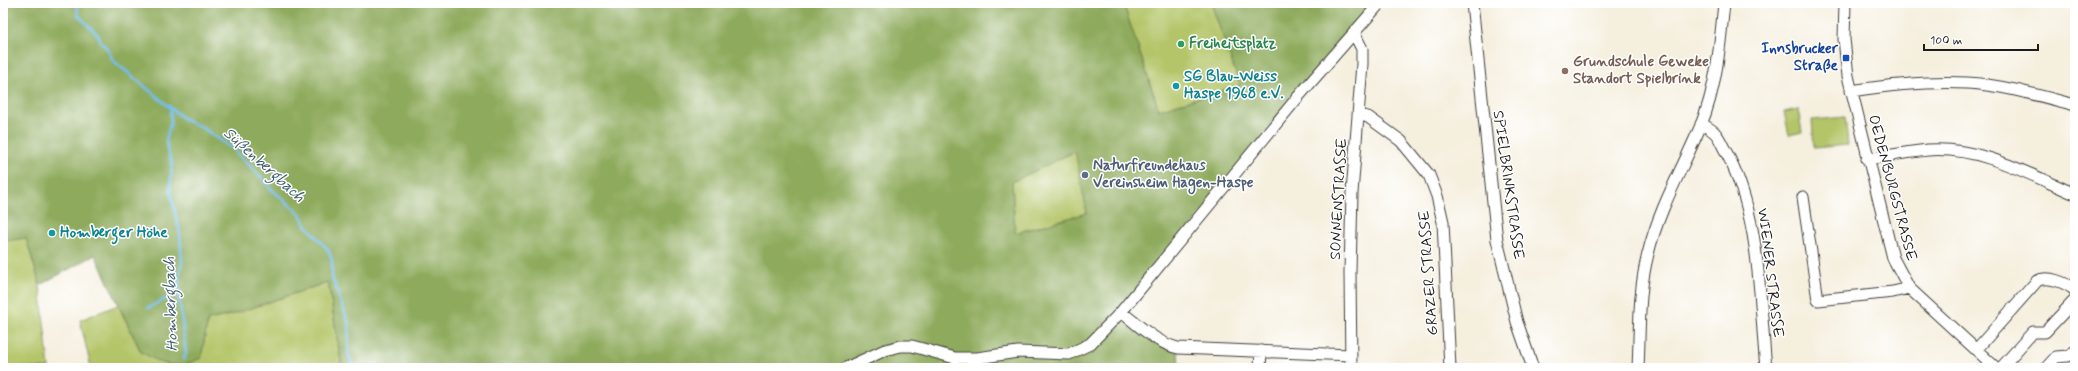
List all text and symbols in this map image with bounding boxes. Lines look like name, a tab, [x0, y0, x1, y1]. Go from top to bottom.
scale bar	[1924, 26, 2038, 52]
text: 100 m	[1930, 33, 1962, 49]
place label: Freiheitsplatz	[1189, 34, 1276, 54]
marker: Freiheitsplatz	[1176, 39, 1186, 49]
place label: Innsbrucker Straße	[1761, 39, 1839, 76]
place label: Grundschule Geweke Standort Spielbrink	[1573, 52, 1709, 89]
marker: Innsbrucker Straße	[1841, 53, 1851, 63]
marker: Grundschule Geweke Standort Spielbrink	[1560, 66, 1570, 76]
place label: SG Blau-Weiss Haspe 1968 e.V.	[1184, 67, 1284, 104]
marker: SG Blau-Weiss Haspe 1968 e.V.	[1171, 81, 1181, 91]
street label: SPIELBRINKSTRASSE	[1488, 109, 1528, 261]
street label: OEDENBURGSTRASSE	[1863, 113, 1921, 264]
water label: Süßenbergbach	[217, 123, 310, 209]
street label: SONNENSTRASSE	[1326, 137, 1352, 260]
place label: Naturfreundehaus Vereinsheim Hagen-Haspe	[1093, 156, 1254, 195]
marker: Naturfreundehaus Vereinsheim Hagen-Haspe	[1080, 170, 1090, 180]
street label: WIENER STRASSE	[1752, 207, 1788, 339]
street label: GRAZER STRASSE	[1415, 209, 1443, 336]
place label: Homberger Höhe	[60, 223, 168, 245]
marker: Homberger Höhe	[47, 228, 57, 238]
water label: Hombergbach	[159, 256, 185, 352]

